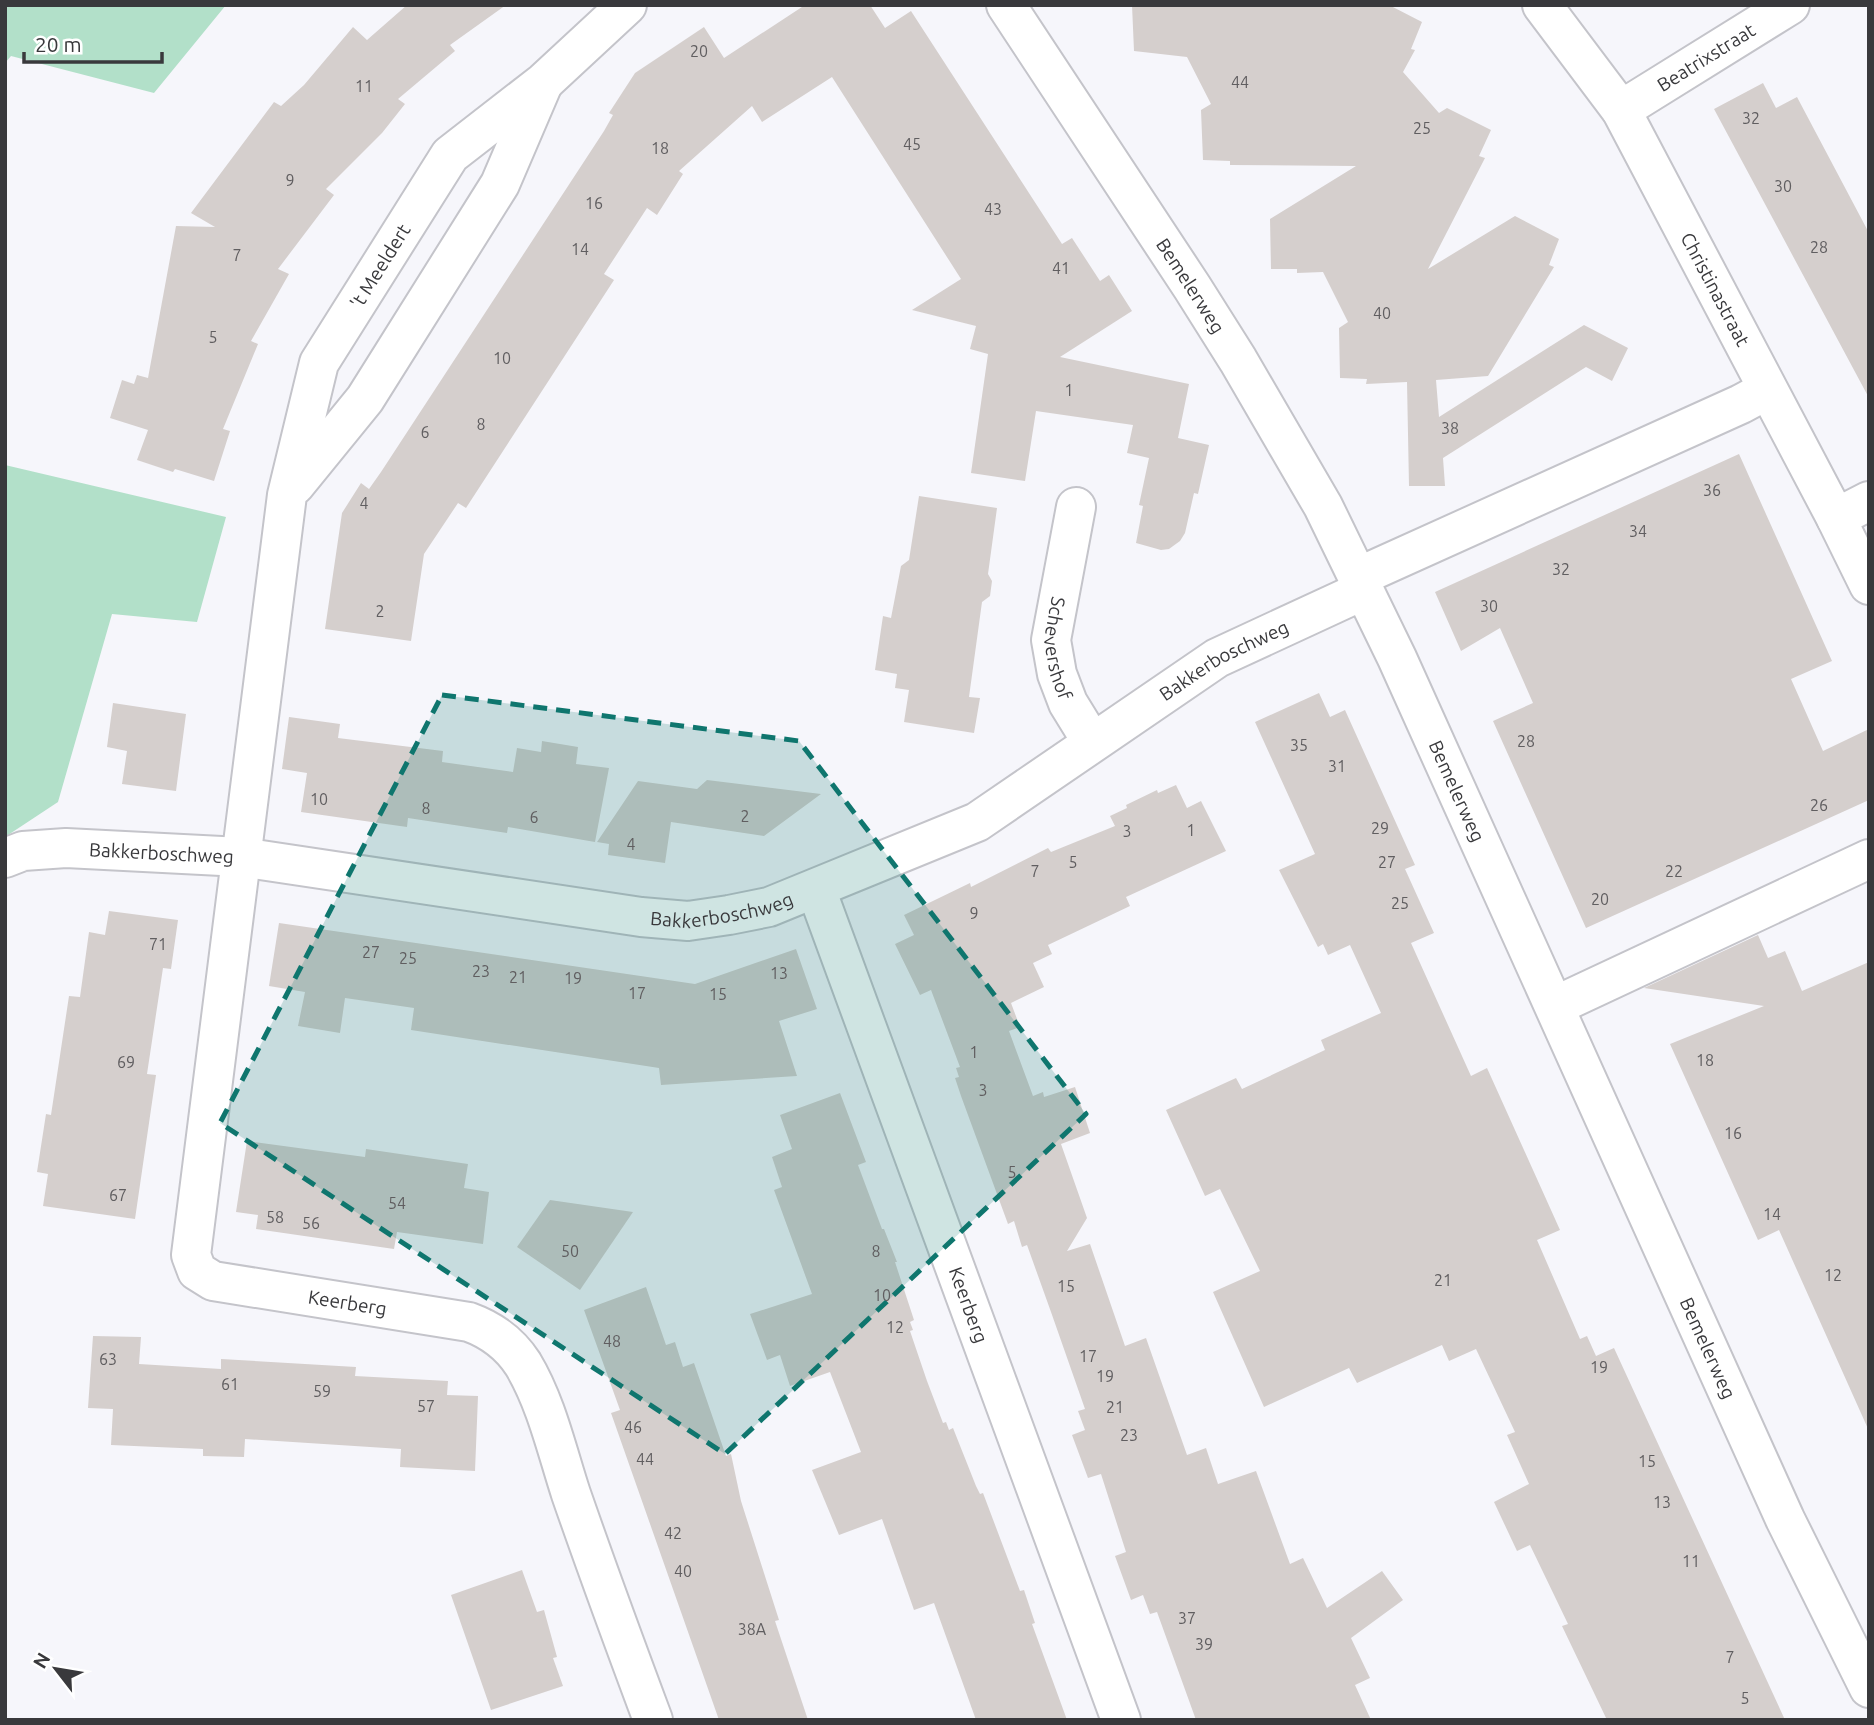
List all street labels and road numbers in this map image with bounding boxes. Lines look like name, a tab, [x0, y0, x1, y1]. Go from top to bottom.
street label: Beatrixstraat	[1653, 18, 1759, 96]
street label: 't Meeldert	[345, 219, 415, 312]
street label: Christinastraat	[1677, 229, 1755, 350]
street label: Bemelerweg	[1152, 234, 1229, 337]
street label: Schevershof	[1040, 595, 1077, 703]
street label: Bakkerboschweg	[1155, 615, 1292, 705]
street label: Bemelerweg	[1425, 737, 1489, 845]
street label: Bakkerboschweg	[89, 838, 234, 868]
street label: Bakkerboschweg	[650, 887, 796, 932]
street label: Keerberg	[945, 1264, 993, 1346]
street label: Keerberg	[307, 1285, 388, 1320]
street label: Bemelerweg	[1676, 1294, 1740, 1402]

